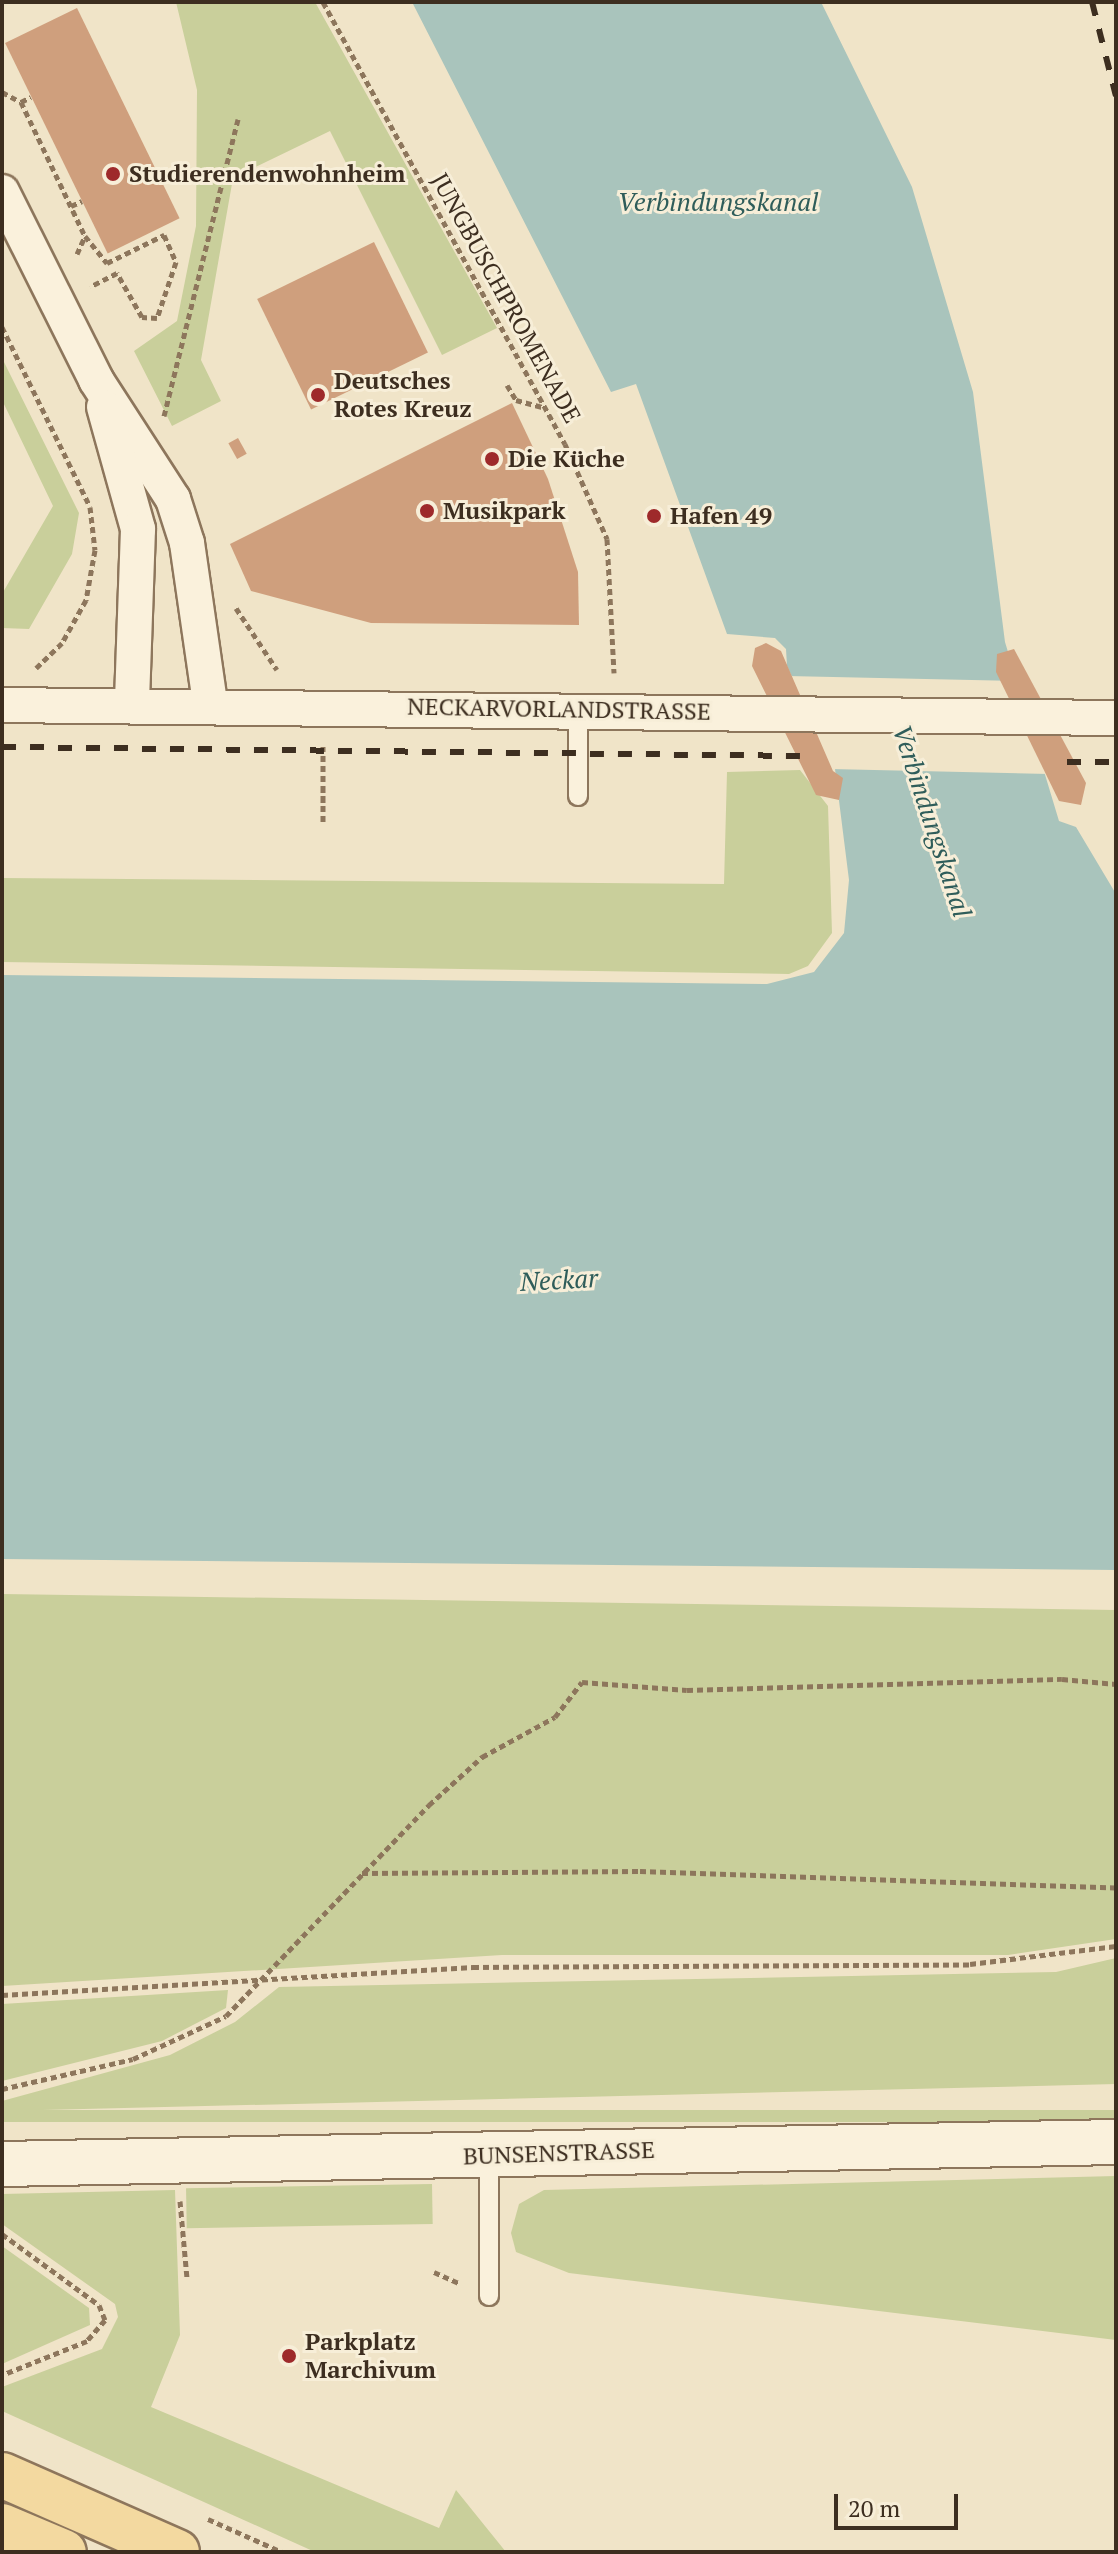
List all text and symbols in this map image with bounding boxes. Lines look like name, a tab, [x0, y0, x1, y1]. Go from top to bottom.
place label: Studierendenwohnheim	[129, 160, 406, 188]
marker: Studierendenwohnheim	[104, 165, 122, 183]
street label: JUNGBUSCHPROMENADE	[425, 168, 587, 428]
water label: Verbindungskanal	[618, 186, 818, 218]
place label: Deutsches Rotes Kreuz	[334, 367, 472, 423]
marker: Deutsches Rotes Kreuz	[309, 386, 327, 404]
place label: Die Küche	[508, 445, 625, 473]
marker: Die Küche	[483, 450, 501, 468]
place label: Musikpark	[443, 497, 565, 525]
marker: Musikpark	[418, 502, 436, 520]
place label: Hafen 49	[670, 502, 772, 530]
marker: Hafen 49	[645, 507, 663, 525]
street label: NECKARVORLANDSTRASSE	[407, 692, 711, 726]
water label: Verbindungskanal	[886, 721, 978, 921]
water label: Neckar	[519, 1262, 599, 1298]
street label: BUNSENSTRASSE	[463, 2135, 655, 2171]
place label: Parkplatz Marchivum	[305, 2328, 436, 2384]
marker: Parkplatz Marchivum	[280, 2347, 298, 2365]
scale bar	[838, 2478, 962, 2528]
text: 20 m	[848, 2492, 900, 2524]

